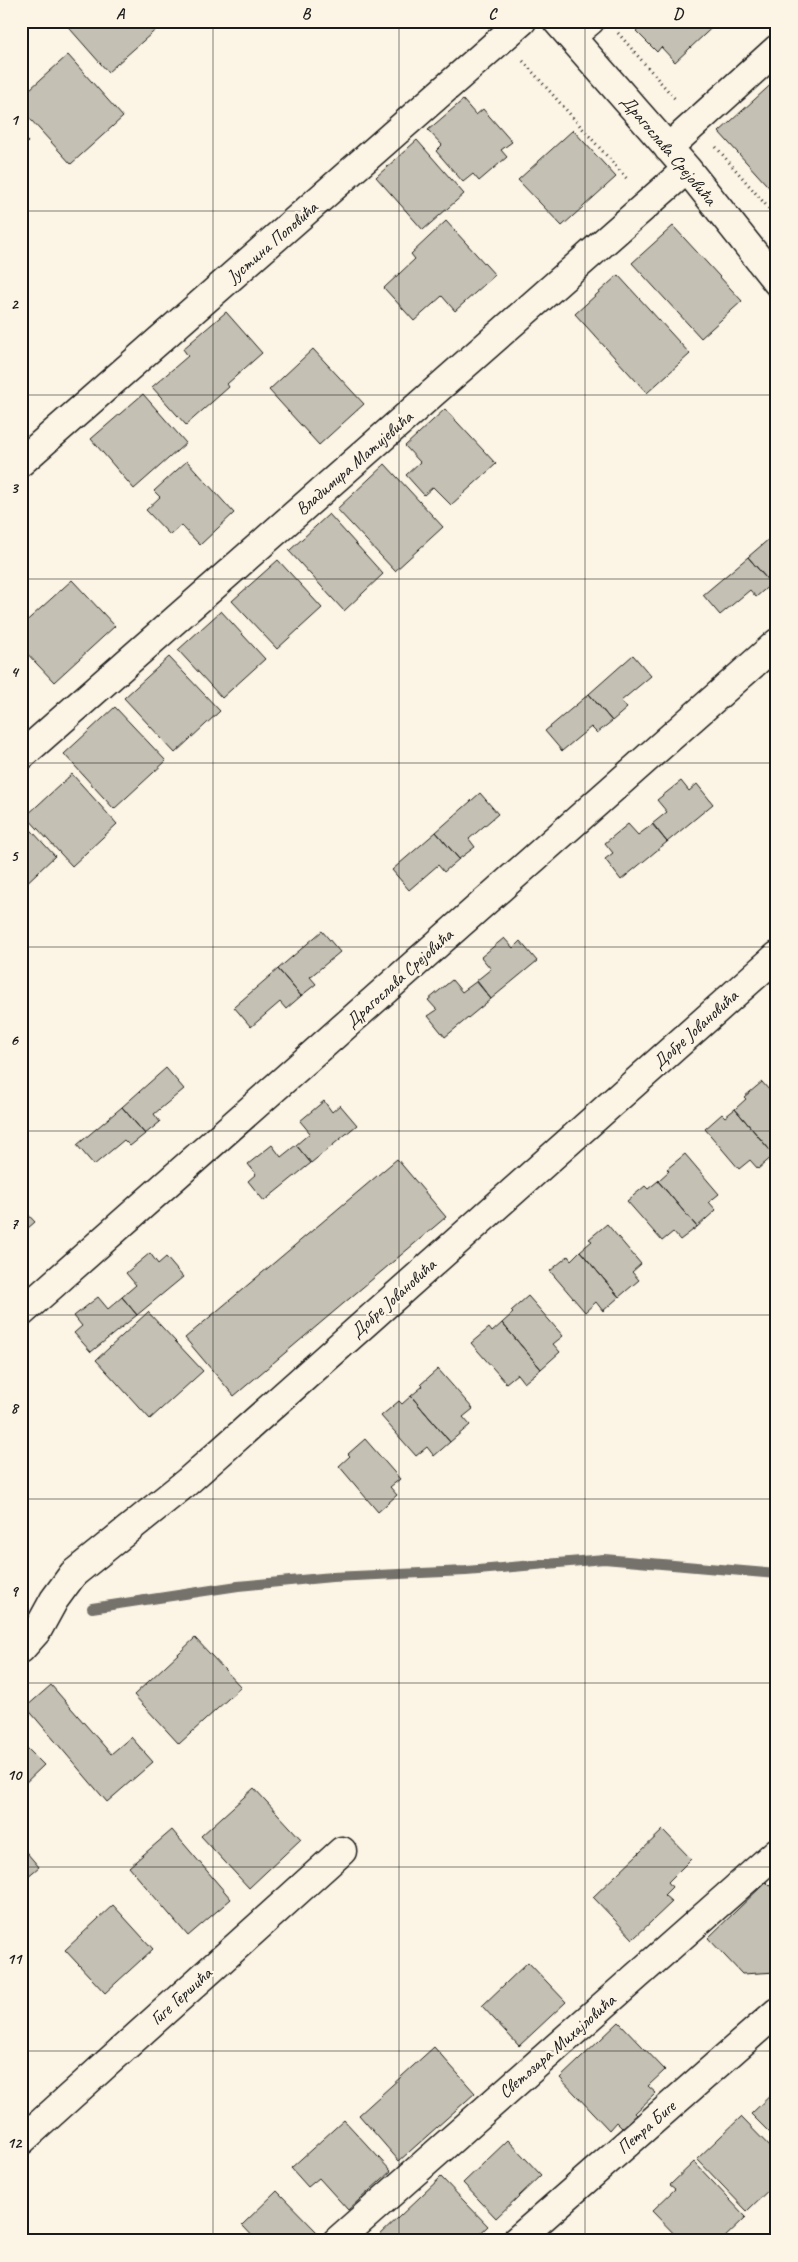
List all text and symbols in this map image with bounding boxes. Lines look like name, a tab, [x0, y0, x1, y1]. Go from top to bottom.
text: A	[116, 4, 126, 24]
text: B	[302, 4, 312, 24]
text: C	[488, 4, 498, 24]
text: D	[673, 4, 684, 24]
street label: Драгослава Срејовића	[616, 90, 722, 211]
text: 1	[10, 110, 19, 130]
street label: Јустина Поповића	[221, 196, 323, 288]
text: 2	[10, 294, 19, 314]
street label: Владимира Матијевића	[291, 405, 418, 520]
text: 3	[10, 478, 19, 498]
text: 4	[10, 662, 19, 682]
text: 5	[11, 846, 20, 866]
street label: Драгослава Срејовића	[341, 923, 458, 1032]
street label: Добре Јовановића	[648, 984, 743, 1073]
text: 6	[10, 1030, 19, 1050]
text: 7	[10, 1214, 19, 1234]
street label: Добре Јовановића	[346, 1253, 441, 1342]
text: 8	[10, 1398, 19, 1418]
text: 9	[10, 1581, 19, 1601]
text: 10	[7, 1765, 23, 1785]
text: 11	[7, 1949, 23, 1969]
street label: Гиге Гершића	[145, 1962, 217, 2030]
street label: Светозара Михајловића	[494, 1989, 621, 2103]
street label: Петра Биге	[612, 2095, 681, 2158]
text: 12	[7, 2133, 23, 2153]

